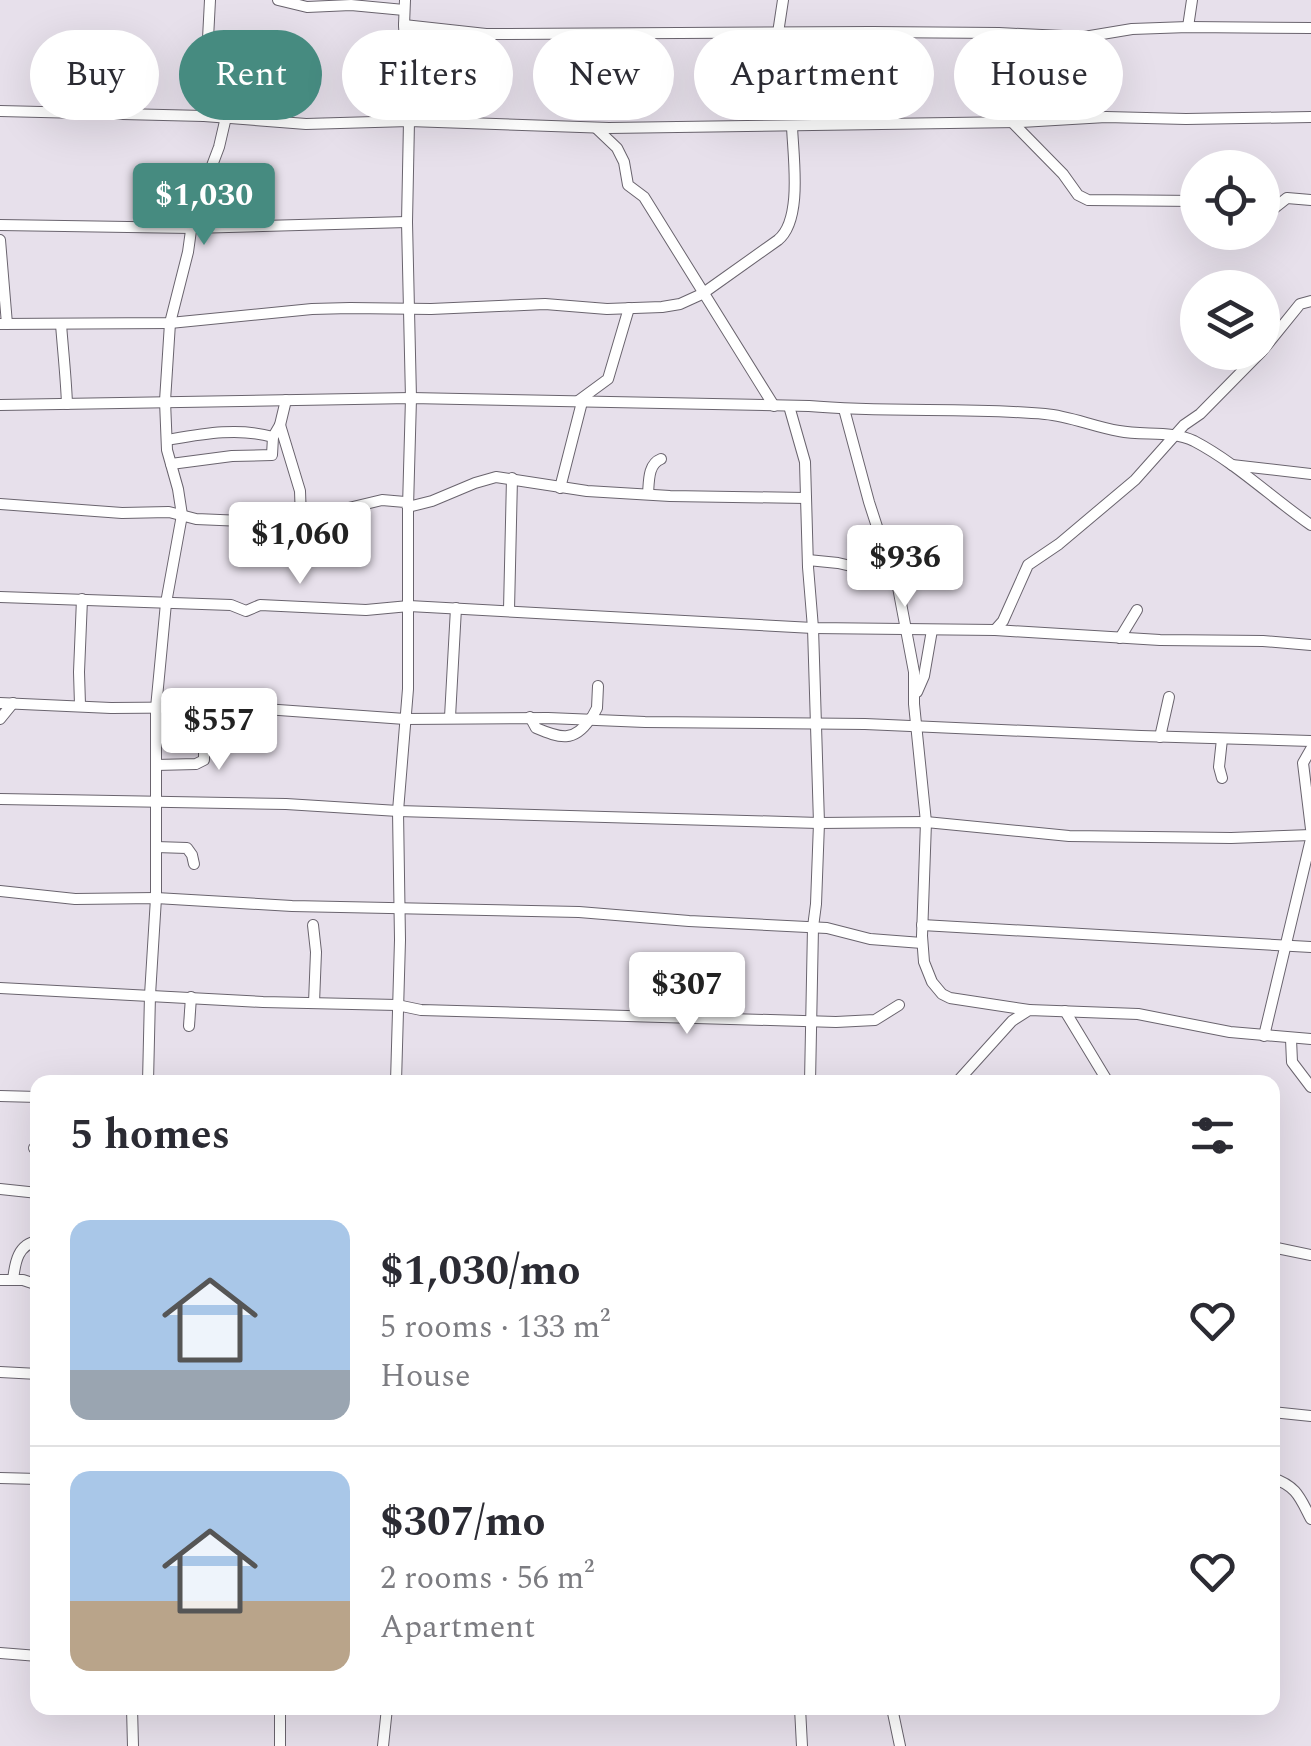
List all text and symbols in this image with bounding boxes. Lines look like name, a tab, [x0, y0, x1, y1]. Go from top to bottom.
chip: Buy	[30, 30, 159, 120]
chip: Rent	[179, 30, 322, 120]
chip: Filters	[342, 30, 513, 120]
chip: New	[533, 30, 674, 120]
chip: Apartment	[694, 30, 934, 120]
chip: House	[954, 30, 1123, 120]
map controls	[1180, 150, 1280, 370]
button: locate	[1180, 150, 1280, 250]
pin: $1,030	[123, 163, 285, 248]
text: $1,030	[155, 171, 253, 220]
button: layers	[1180, 270, 1280, 370]
pin: $1,060	[219, 502, 381, 587]
text: $1,060	[251, 510, 349, 559]
pin: $936	[846, 525, 964, 610]
text: $936	[869, 533, 941, 582]
pin: $557	[160, 688, 278, 773]
text: $557	[183, 696, 255, 745]
pin: $307	[628, 952, 746, 1037]
text: $307	[651, 960, 723, 1009]
text: 5 homes	[70, 1104, 230, 1167]
icon: filters	[1185, 1108, 1240, 1163]
text: $1,030/mo	[380, 1240, 580, 1303]
icon: home	[150, 1260, 270, 1380]
icon: heart	[1185, 1293, 1240, 1348]
text: 5 rooms · 133 m²	[380, 1303, 610, 1352]
text: House	[380, 1352, 470, 1401]
text: $307/mo	[380, 1491, 546, 1554]
icon: home	[150, 1511, 270, 1631]
icon: heart	[1185, 1544, 1240, 1599]
text: 2 rooms · 56 m²	[380, 1554, 594, 1603]
text: Apartment	[380, 1603, 535, 1652]

